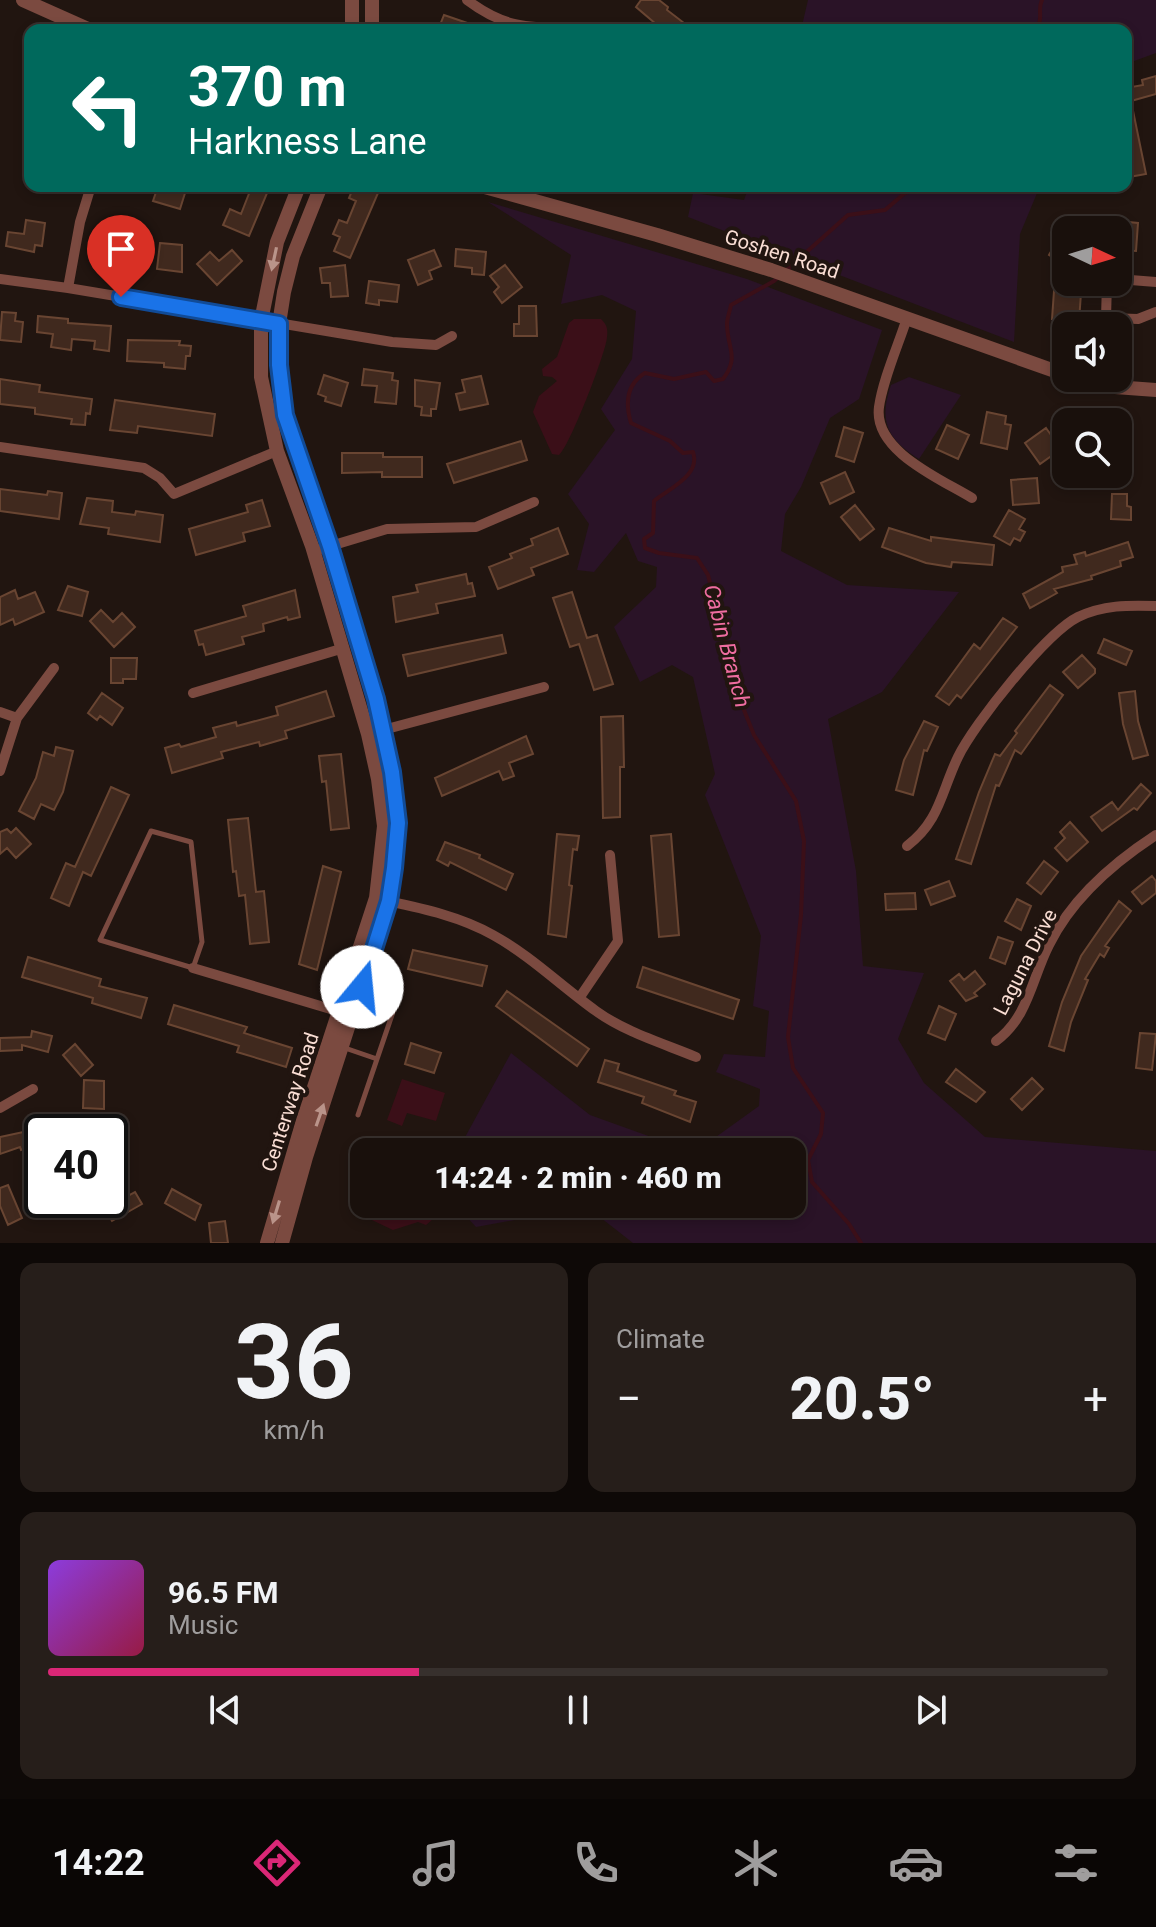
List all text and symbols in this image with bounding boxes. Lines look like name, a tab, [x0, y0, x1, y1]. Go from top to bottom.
text: 370 m	[188, 54, 347, 120]
icon: left	[56, 56, 160, 160]
text: Harkness Lane	[188, 121, 427, 163]
pin	[87, 215, 155, 297]
north arrow	[1052, 216, 1132, 296]
map controls	[1052, 216, 1132, 488]
street label: Goshen Road	[722, 224, 842, 284]
icon: arrive	[99, 227, 143, 271]
one-way arrow	[267, 247, 279, 272]
button: sound	[1052, 312, 1132, 392]
button: search	[1052, 408, 1132, 488]
water label: Cabin Branch	[699, 582, 755, 710]
street label: Laguna Drive	[988, 905, 1062, 1019]
position arrow	[320, 945, 404, 1029]
street label: Centerway Road	[256, 1029, 324, 1175]
one-way arrow	[315, 1102, 327, 1126]
speed limit sign: 40	[24, 1114, 128, 1218]
text: 14:24 · 2 min · 460 m	[434, 1160, 722, 1195]
one-way arrow	[269, 1201, 282, 1225]
text: 36	[234, 1302, 354, 1423]
text: Climate	[616, 1324, 705, 1354]
text: 20.5°	[790, 1363, 935, 1434]
text: −	[616, 1373, 641, 1425]
text: +	[1083, 1373, 1108, 1425]
text: km/h	[263, 1415, 325, 1445]
text: 96.5 FM	[168, 1575, 279, 1610]
text: Music	[168, 1610, 238, 1640]
icon: previous	[203, 1688, 247, 1732]
icon: pause	[556, 1688, 600, 1732]
icon: next	[909, 1688, 953, 1732]
icon: directions	[249, 1835, 305, 1891]
icon: music	[408, 1835, 464, 1891]
icon: phone	[568, 1835, 624, 1891]
icon: climate	[728, 1835, 784, 1891]
icon: car	[888, 1835, 944, 1891]
icon: filters	[1048, 1835, 1104, 1891]
text: 14:22	[52, 1842, 145, 1884]

